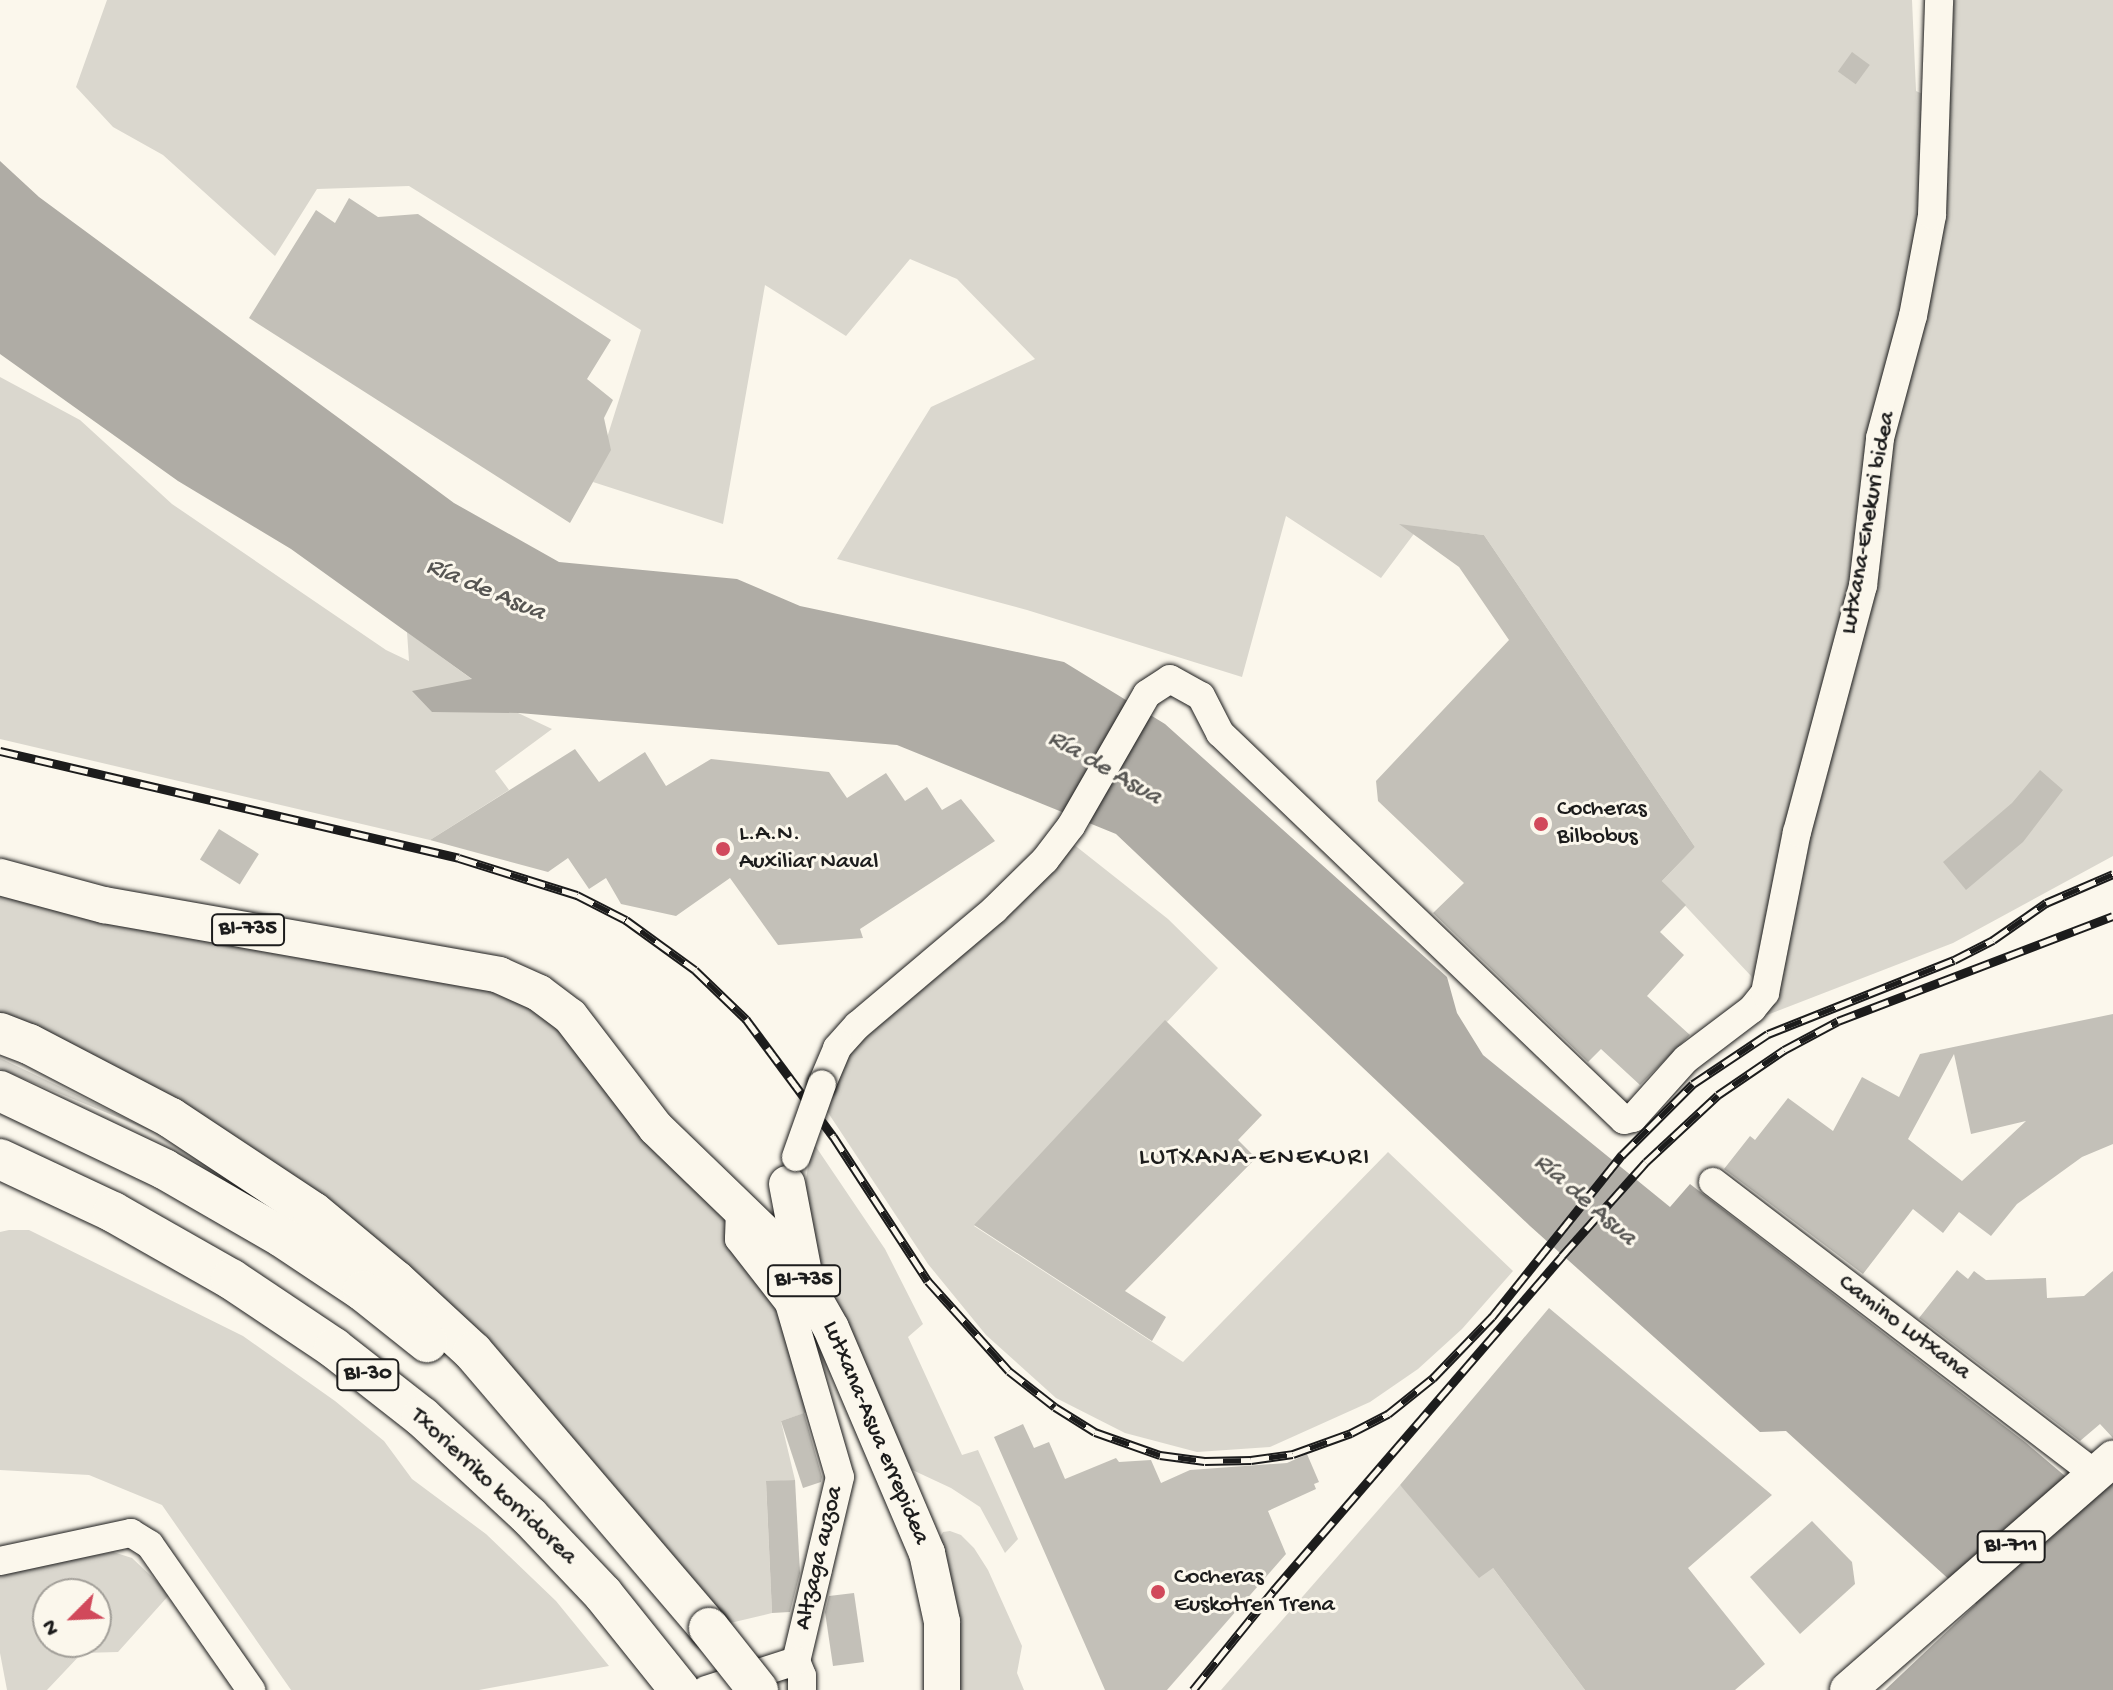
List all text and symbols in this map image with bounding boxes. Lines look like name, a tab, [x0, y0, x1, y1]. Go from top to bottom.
street label: Lutxana-Enekuri bidea	[1835, 409, 1903, 637]
water label: Ría de Asua	[421, 552, 549, 630]
water label: Ría de Asua	[1042, 724, 1166, 814]
place label: Cocheras Bilbobus	[1557, 796, 1647, 852]
marker: Cocheras Bilbobus	[1532, 815, 1550, 833]
place label: L.A.N. Auxiliar Naval	[739, 821, 878, 877]
marker: L.A.N. Auxiliar Naval	[714, 840, 732, 858]
road number: BI-735	[210, 912, 286, 948]
district label: LUTXANA-ENEKURI	[1139, 1143, 1371, 1175]
water label: Ría de Asua	[1526, 1148, 1642, 1254]
road number: BI-735	[766, 1263, 842, 1299]
street label: Camino Lutxana	[1832, 1269, 1976, 1387]
street label: Lutxana-Asua errepidea	[815, 1317, 935, 1549]
road number: BI-30	[336, 1357, 400, 1393]
street label: Txorierriko korridorea	[404, 1402, 582, 1572]
street label: Altzaga auzoa	[789, 1483, 851, 1633]
road number: BI-711	[1975, 1529, 2047, 1565]
place label: Cocheras Euskotren Trena	[1174, 1564, 1335, 1620]
north arrow	[32, 1578, 112, 1658]
marker: Cocheras Euskotren Trena	[1149, 1583, 1167, 1601]
text: N	[37, 1615, 67, 1639]

